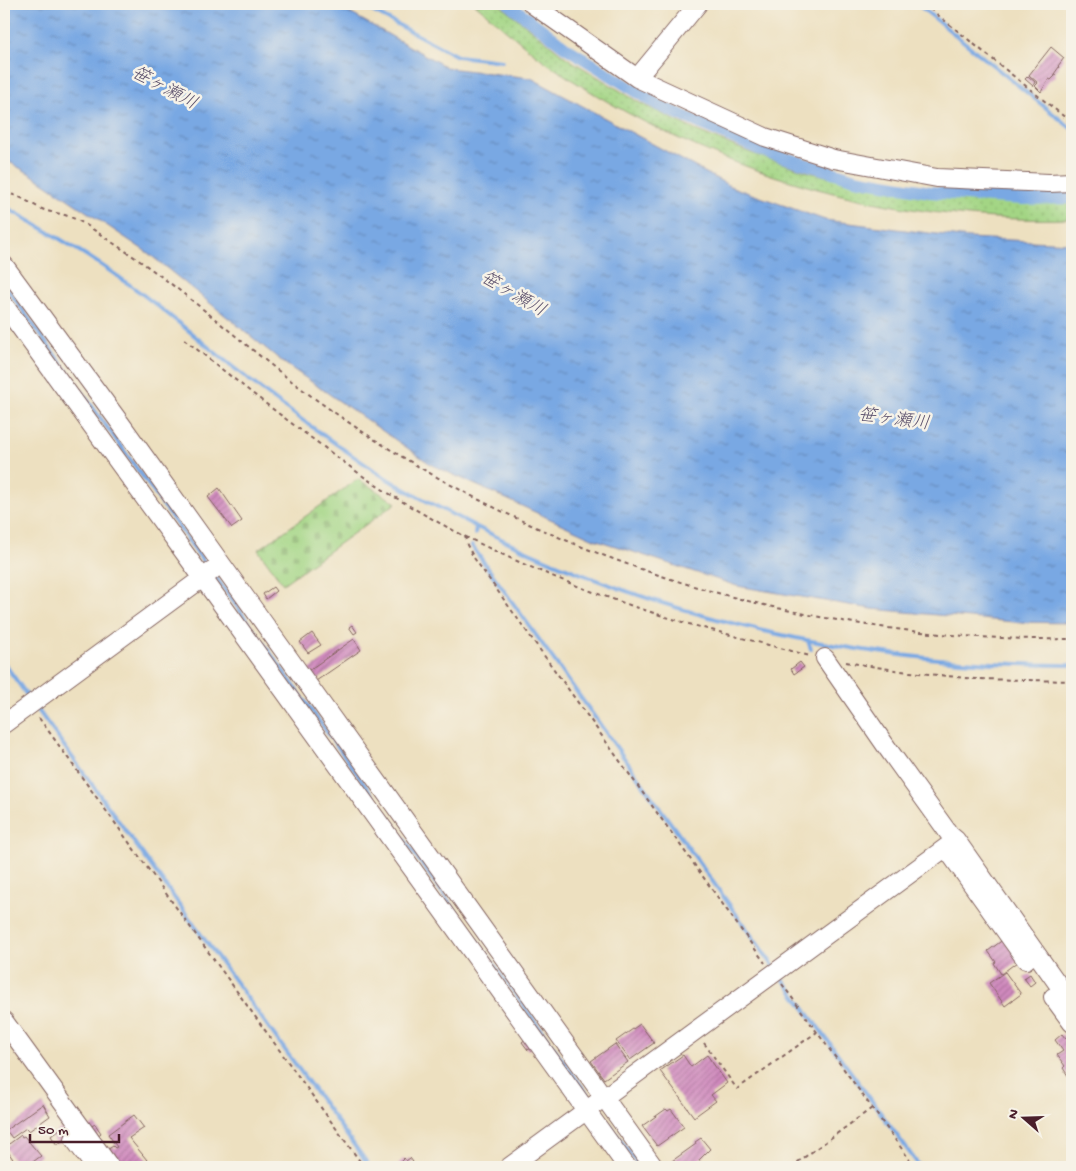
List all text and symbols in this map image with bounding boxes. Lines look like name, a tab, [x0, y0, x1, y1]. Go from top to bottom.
water label: 笹ヶ瀬川	[127, 62, 201, 115]
water label: 笹ヶ瀬川	[476, 267, 550, 322]
water label: 笹ヶ瀬川	[857, 405, 931, 435]
north arrow	[998, 1094, 1048, 1144]
text: N	[1005, 1107, 1024, 1122]
scale bar	[30, 1111, 119, 1143]
text: 50 m	[38, 1122, 69, 1140]

